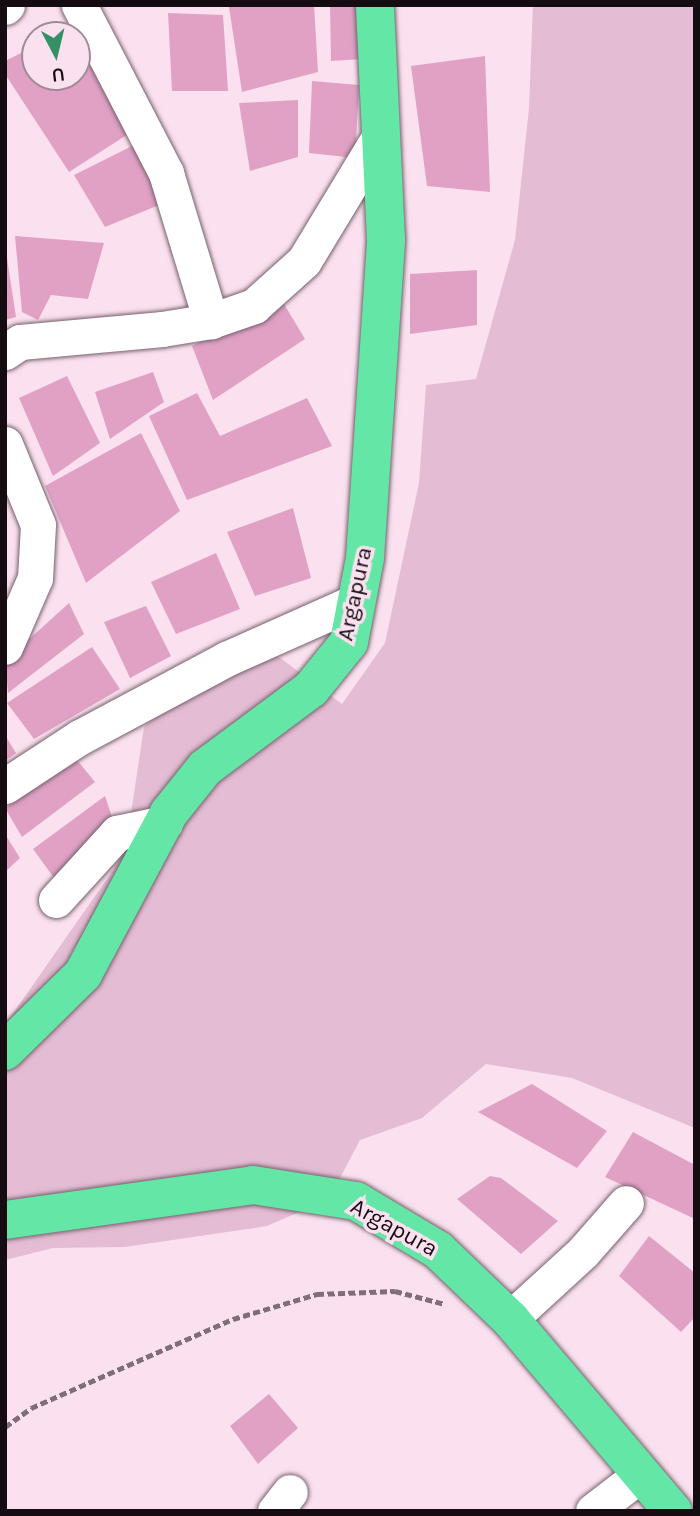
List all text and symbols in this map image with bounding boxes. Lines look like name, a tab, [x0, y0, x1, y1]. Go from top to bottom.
north arrow	[21, 21, 91, 91]
text: U	[50, 63, 66, 87]
street label: Argapura	[332, 545, 378, 643]
street label: Argapura	[346, 1193, 442, 1263]

